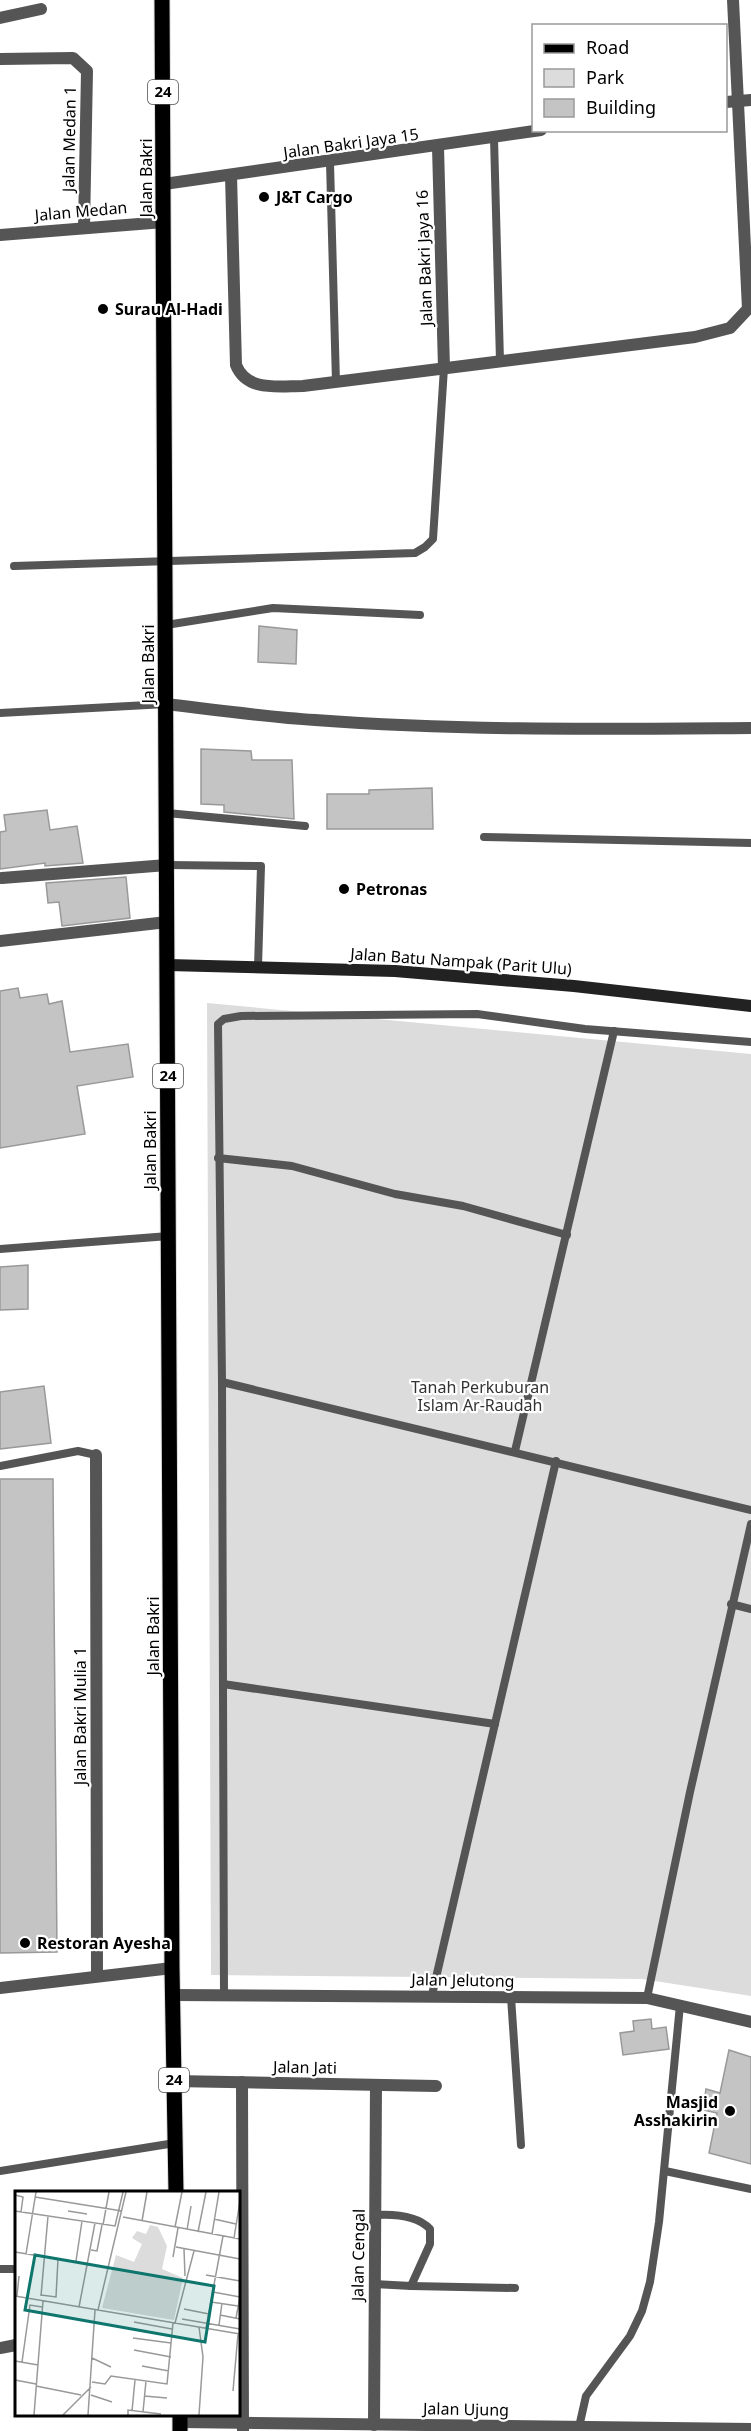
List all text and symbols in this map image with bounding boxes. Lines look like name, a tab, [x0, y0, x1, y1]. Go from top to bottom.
legend	[532, 24, 727, 132]
text: Road	[586, 35, 629, 59]
text: Park	[586, 65, 624, 89]
road number: 24	[148, 80, 178, 104]
street label: Jalan Medan 1	[57, 86, 81, 194]
text: Building	[586, 95, 656, 119]
street label: Jalan Bakri Jaya 15	[280, 123, 420, 164]
street label: Jalan Bakri	[135, 138, 157, 220]
place label: J&T Cargo	[274, 186, 353, 208]
marker: J&T Cargo	[257, 190, 271, 204]
street label: Jalan Bakri Jaya 16	[411, 190, 437, 328]
street label: Jalan Medan	[32, 196, 128, 226]
place label: Surau Al-Hadi	[115, 298, 223, 320]
marker: Surau Al-Hadi	[96, 302, 110, 316]
street label: Jalan Bakri	[137, 624, 159, 706]
place label: Petronas	[356, 878, 427, 900]
marker: Petronas	[337, 882, 351, 896]
street label: Jalan Batu Nampak (Parit Ulu)	[348, 942, 573, 980]
road number: 24	[153, 1064, 183, 1088]
street label: Jalan Bakri	[139, 1110, 161, 1192]
park label: Tanah Perkuburan Islam Ar-Raudah	[411, 1376, 549, 1416]
street label: Jalan Bakri	[142, 1596, 164, 1678]
street label: Jalan Bakri Mulia 1	[69, 1647, 91, 1787]
place label: Restoran Ayesha	[37, 1932, 171, 1954]
marker: Restoran Ayesha	[18, 1936, 32, 1950]
street label: Jalan Jelutong	[409, 1968, 515, 1992]
street label: Jalan Jati	[271, 2055, 337, 2079]
road number: 24	[159, 2068, 189, 2092]
place label: Masjid Asshakirin	[634, 2091, 718, 2131]
marker: Masjid Asshakirin	[723, 2104, 737, 2118]
inset map	[15, 2191, 240, 2416]
street label: Jalan Cengal	[346, 2209, 370, 2303]
street label: Jalan Ujung	[421, 2397, 509, 2421]

